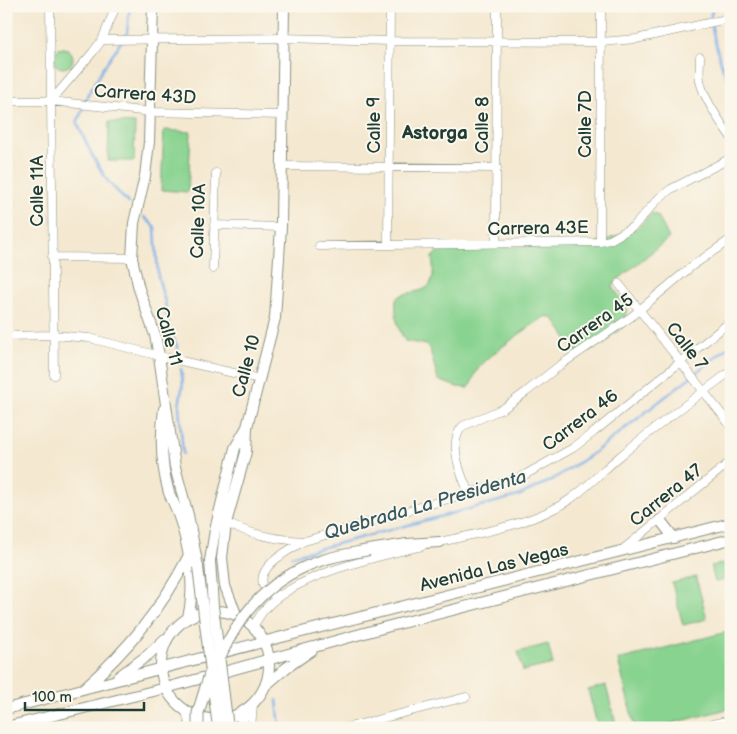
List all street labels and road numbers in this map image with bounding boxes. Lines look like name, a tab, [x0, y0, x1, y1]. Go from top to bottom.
street label: Carrera 43D	[93, 80, 197, 109]
street label: Calle 7D	[575, 90, 596, 158]
street label: Calle 9	[364, 97, 385, 153]
street label: Calle 8	[472, 97, 493, 153]
street label: Calle 11A	[27, 155, 48, 227]
street label: Calle 10A	[187, 183, 210, 259]
street label: Carrera 43E	[487, 217, 589, 240]
street label: Carrera 45	[553, 289, 638, 357]
street label: Calle 11	[151, 304, 186, 368]
street label: Calle 7	[661, 318, 712, 374]
street label: Calle 10	[228, 333, 265, 400]
street label: Carrera 46	[538, 385, 622, 456]
street label: Carrera 47	[626, 460, 707, 531]
street label: Avenida Las Vegas	[418, 539, 571, 596]

